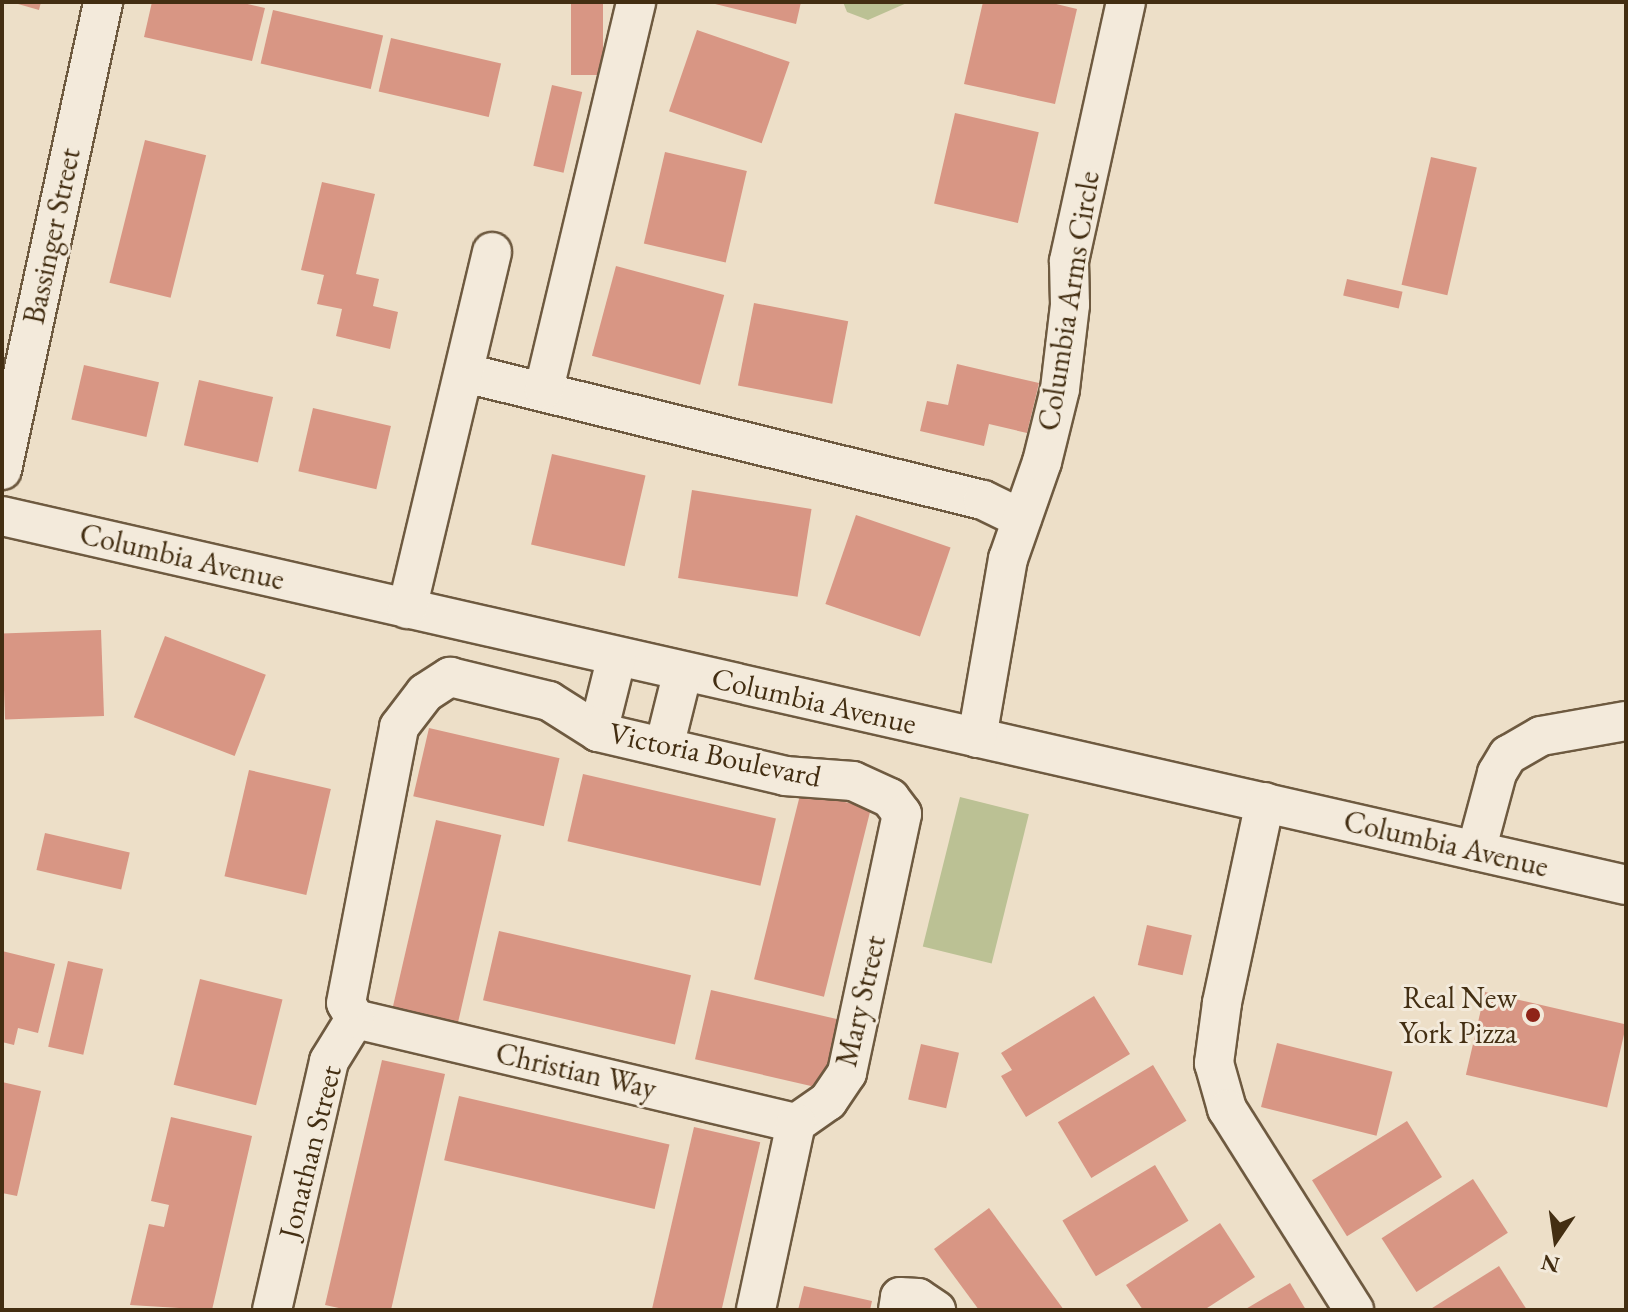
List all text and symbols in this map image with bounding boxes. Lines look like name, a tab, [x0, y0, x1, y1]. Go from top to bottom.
street label: Bassinger Street	[16, 145, 88, 327]
street label: Columbia Arms Circle	[1031, 169, 1107, 433]
street label: Columbia Avenue	[76, 516, 288, 598]
street label: Columbia Avenue	[708, 660, 920, 742]
street label: Victoria Boulevard	[606, 715, 824, 795]
street label: Columbia Avenue	[1340, 803, 1552, 885]
street label: Mary Street	[828, 932, 894, 1070]
place label: Real New York Pizza	[1399, 980, 1517, 1050]
marker: Real New York Pizza	[1524, 1006, 1542, 1024]
street label: Christian Way	[492, 1035, 660, 1107]
street label: Jonathan Street	[271, 1062, 349, 1242]
north arrow	[1516, 1200, 1596, 1280]
text: N	[1539, 1248, 1562, 1280]

